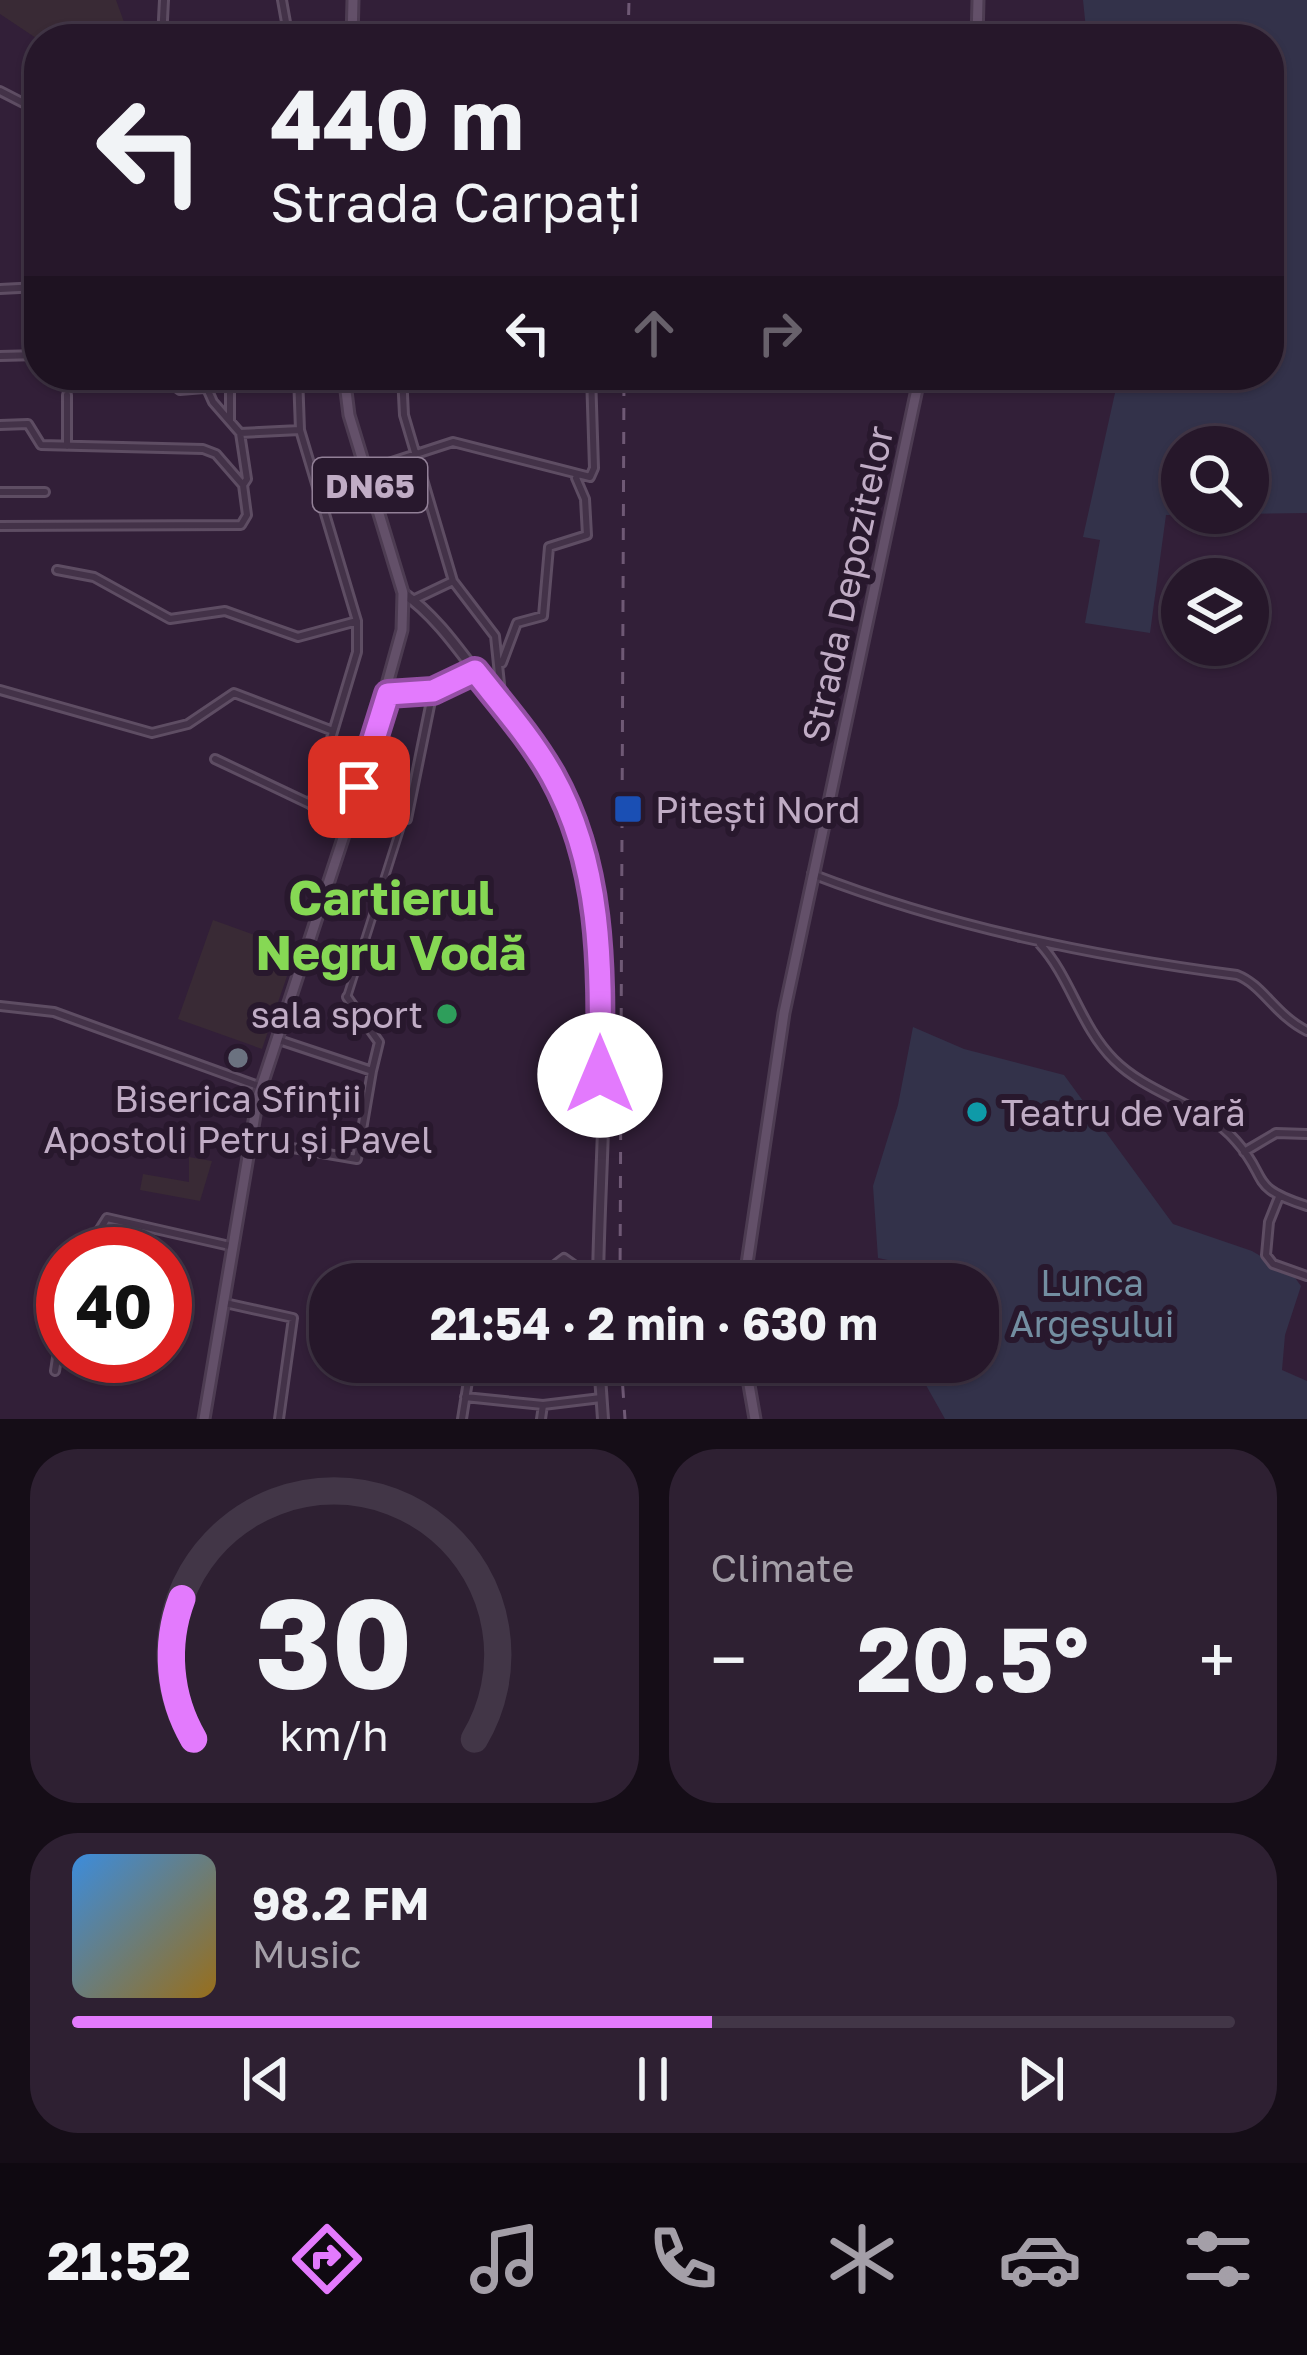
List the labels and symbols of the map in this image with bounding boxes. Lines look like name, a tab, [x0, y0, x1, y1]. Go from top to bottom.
street label: Strada Depozitelor	[792, 422, 902, 746]
road number: DN65	[313, 458, 427, 512]
pin	[308, 736, 410, 838]
place label: Pitești Nord	[655, 788, 860, 831]
marker: Pitești Nord	[612, 793, 644, 825]
district label: Cartierul Negru Vodă	[256, 868, 526, 981]
place label: sala sport	[251, 993, 423, 1036]
marker: sala sport	[434, 1001, 460, 1027]
position arrow	[537, 1012, 663, 1138]
marker: Biserica Sfinții Apostoli Petru și Pavel	[225, 1045, 251, 1071]
place label: Biserica Sfinții Apostoli Petru și Pavel	[44, 1077, 432, 1161]
place label: Teatru de vară	[1001, 1091, 1246, 1134]
marker: Teatru de vară	[964, 1099, 990, 1125]
speed limit sign: 40	[36, 1227, 192, 1383]
park label: Lunca Argeșului	[1010, 1261, 1174, 1345]

